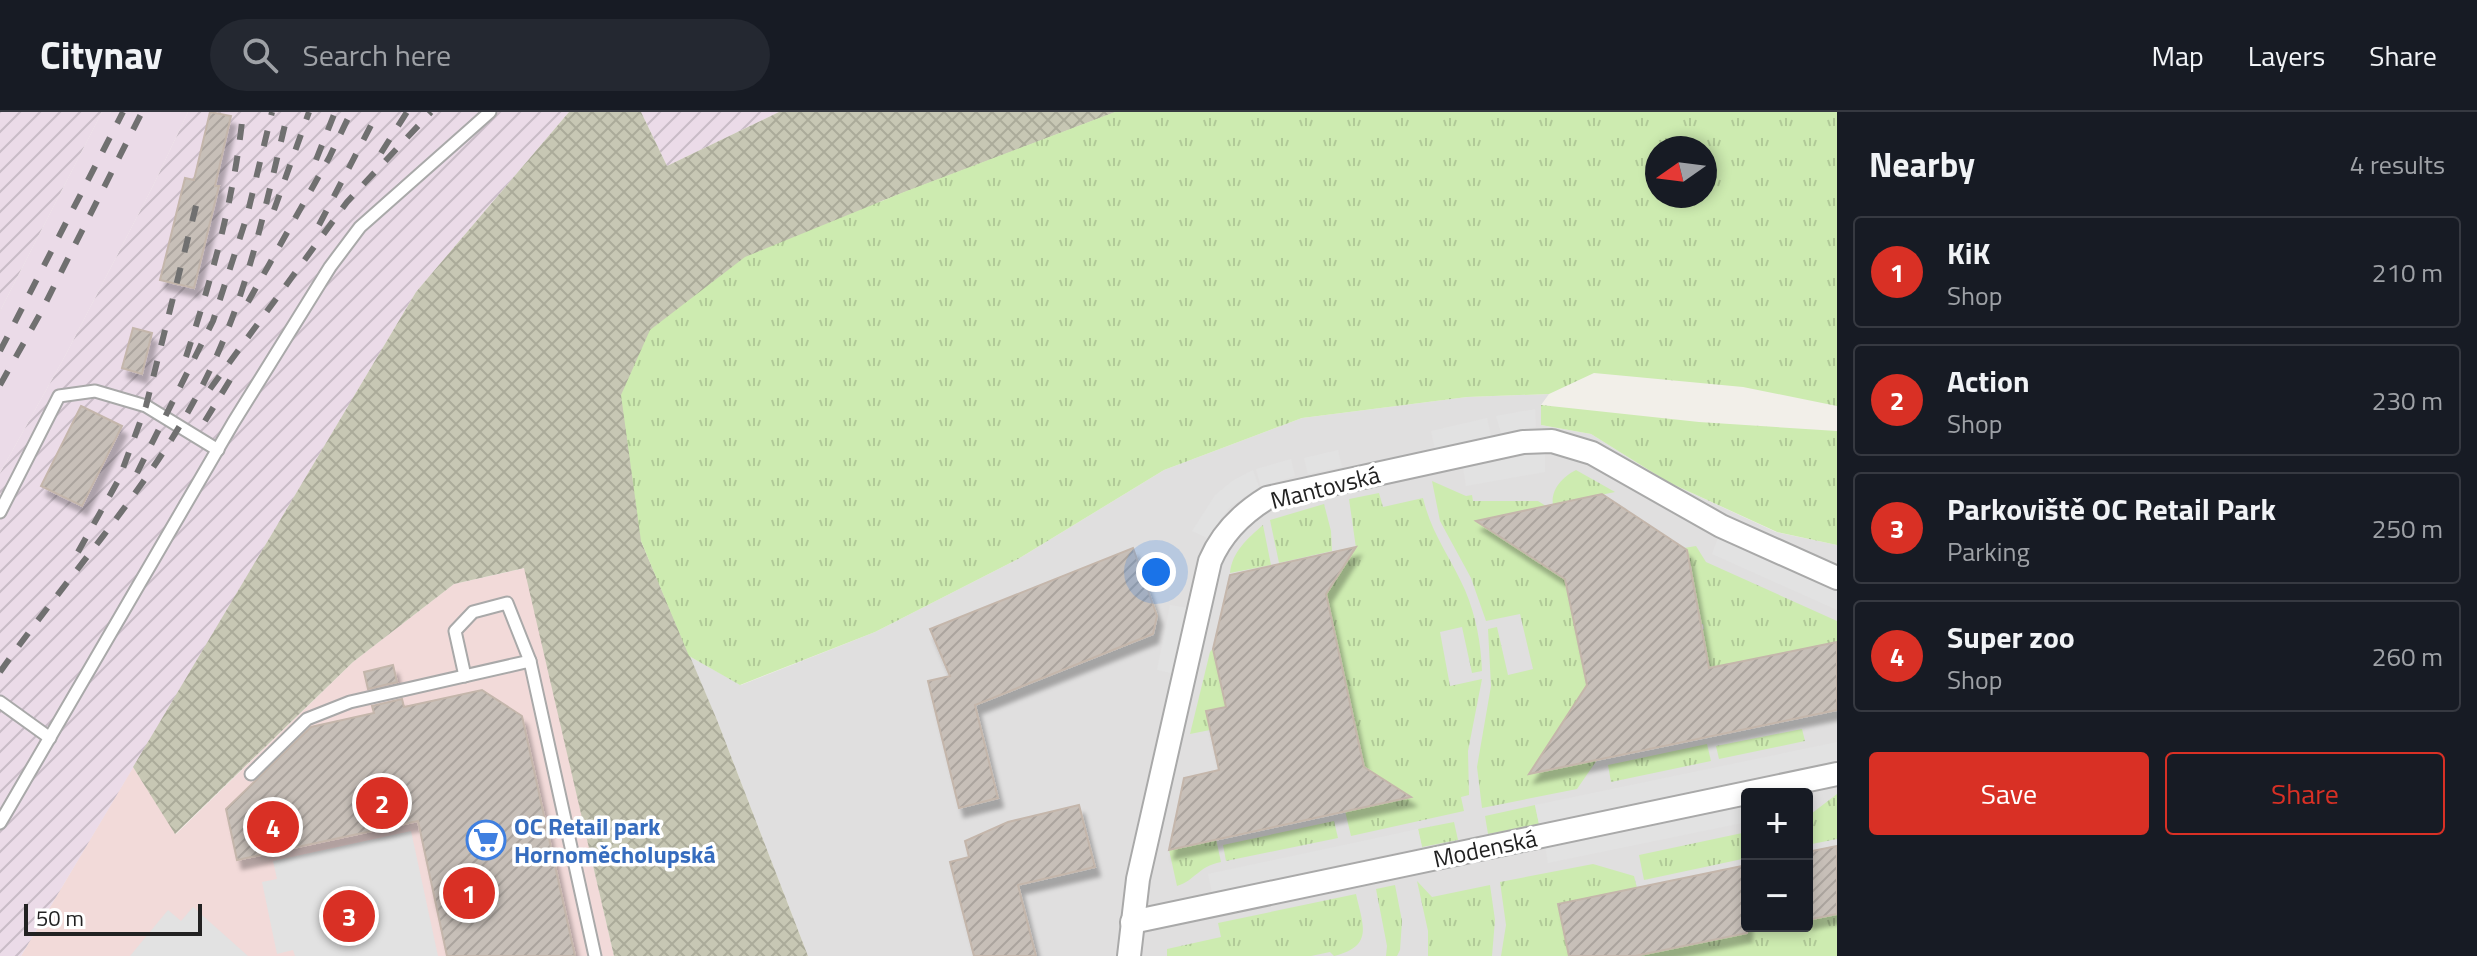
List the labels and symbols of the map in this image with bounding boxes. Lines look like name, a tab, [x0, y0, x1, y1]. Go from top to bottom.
north arrow	[1645, 136, 1717, 208]
street label: Mantovská	[1266, 456, 1384, 518]
your location	[1136, 552, 1176, 592]
pin: 2	[356, 773, 408, 833]
pin: 4	[247, 797, 299, 857]
place label: OC Retail park Hornoměcholupská	[514, 808, 716, 872]
supermarket icon: OC Retail park Hornoměcholupská	[465, 819, 507, 861]
street label: Modenská	[1430, 819, 1540, 877]
pin: 1	[443, 863, 495, 923]
pin: 3	[323, 886, 375, 946]
scale bar	[24, 900, 202, 936]

